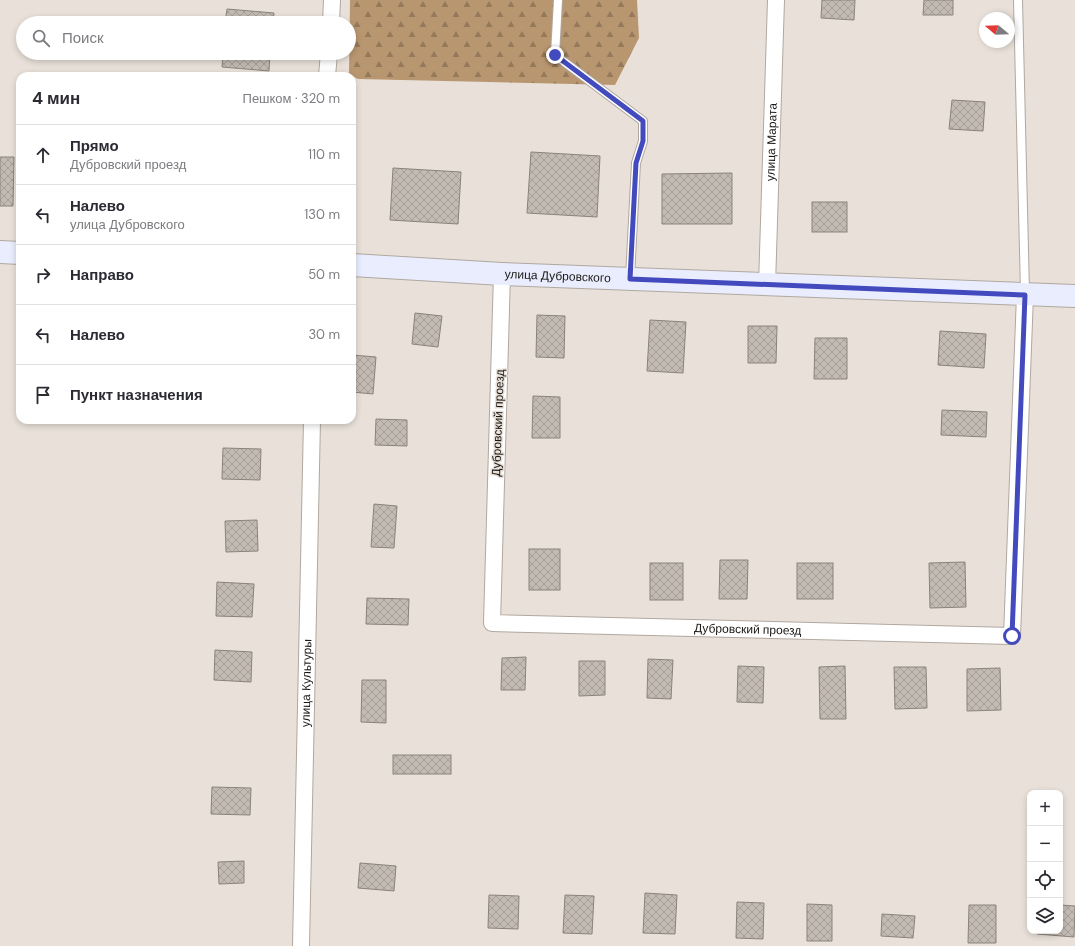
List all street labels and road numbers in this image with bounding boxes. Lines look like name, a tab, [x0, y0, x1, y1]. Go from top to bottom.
street label: улица Марата	[762, 102, 781, 181]
street label: улица Дубровского	[504, 266, 611, 286]
street label: Дубровский проезд	[488, 369, 508, 477]
street label: Дубровский проезд	[694, 620, 802, 639]
street label: улица Культуры	[298, 639, 315, 727]

